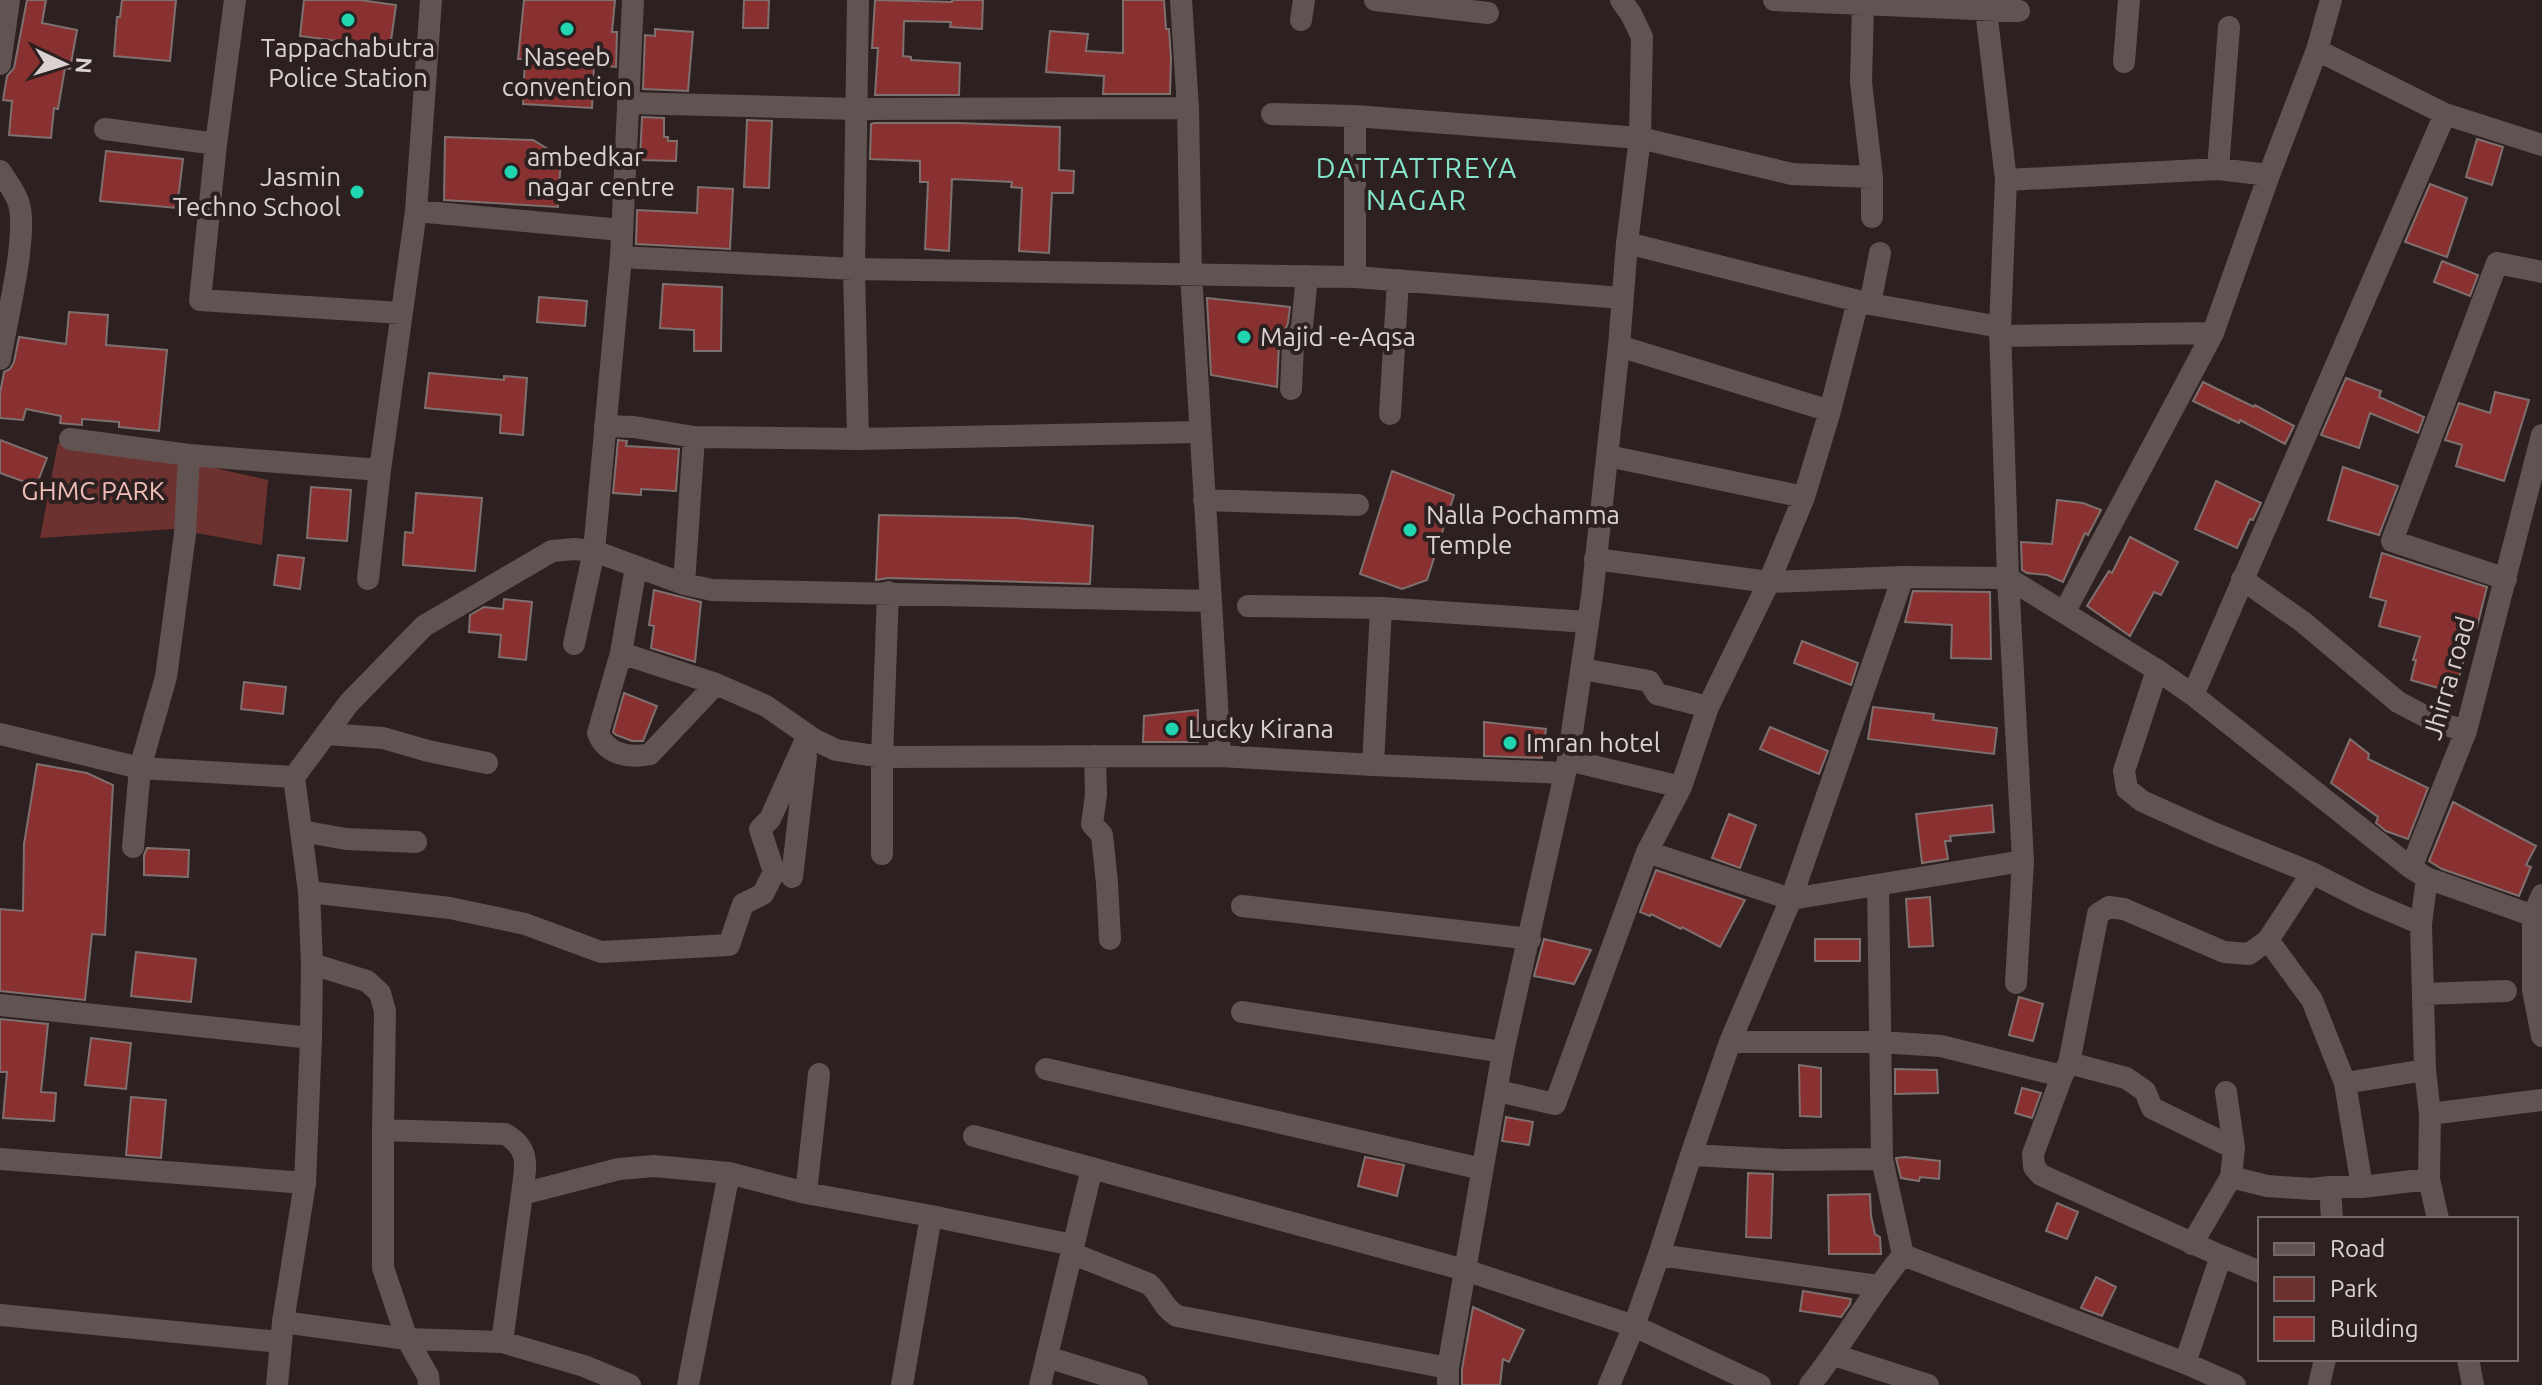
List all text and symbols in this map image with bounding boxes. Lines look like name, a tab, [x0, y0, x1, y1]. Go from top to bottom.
marker: Tappachabutra Police Station	[339, 11, 357, 29]
marker: Naseeb convention	[558, 20, 576, 38]
north arrow	[24, 24, 104, 104]
place label: Tappachabutra Police Station	[261, 33, 435, 92]
place label: Naseeb convention	[502, 42, 632, 101]
text: N	[71, 56, 97, 74]
place label: ambedkar nagar centre	[527, 142, 675, 201]
district label: DATTATTREYA NAGAR	[1316, 152, 1518, 215]
place label: Jasmin Techno School	[173, 162, 341, 221]
marker: ambedkar nagar centre	[502, 163, 520, 181]
marker: Jasmin Techno School	[348, 183, 366, 201]
place label: Majid -e-Aqsa	[1260, 322, 1416, 351]
marker: Majid -e-Aqsa	[1235, 328, 1253, 346]
park label: GHMC PARK	[21, 476, 165, 505]
place label: Nalla Pochamma Temple	[1426, 500, 1620, 559]
marker: Nalla Pochamma Temple	[1401, 521, 1419, 539]
street label: Jhirra road	[2417, 613, 2480, 743]
place label: Lucky Kirana	[1188, 714, 1334, 743]
marker: Lucky Kirana	[1163, 720, 1181, 738]
place label: Imran hotel	[1526, 728, 1661, 757]
marker: Imran hotel	[1501, 734, 1519, 752]
legend	[2258, 1217, 2518, 1361]
text: Road	[2330, 1235, 2385, 1262]
text: Park	[2330, 1275, 2378, 1302]
text: Building	[2330, 1315, 2418, 1342]

